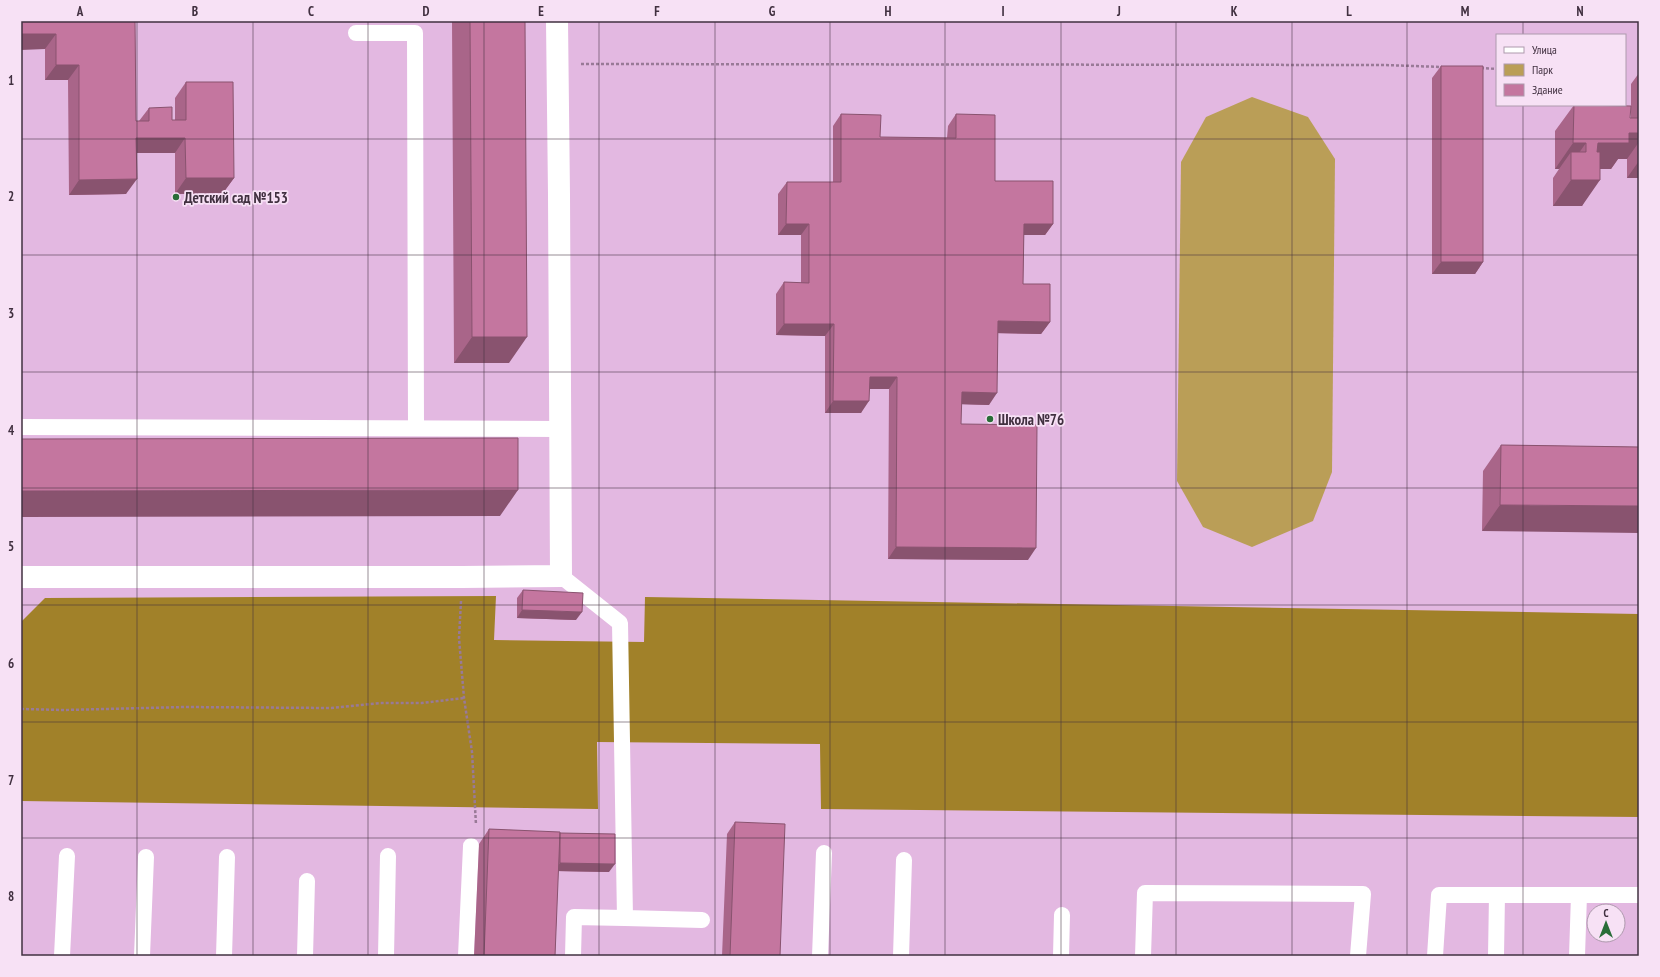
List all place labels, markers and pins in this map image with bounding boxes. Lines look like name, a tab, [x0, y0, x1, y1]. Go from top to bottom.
place label: Детский сад №153	[184, 188, 288, 207]
marker: Детский сад №153	[171, 192, 181, 202]
place label: Школа №76	[998, 410, 1064, 429]
marker: Школа №76	[985, 414, 995, 424]

